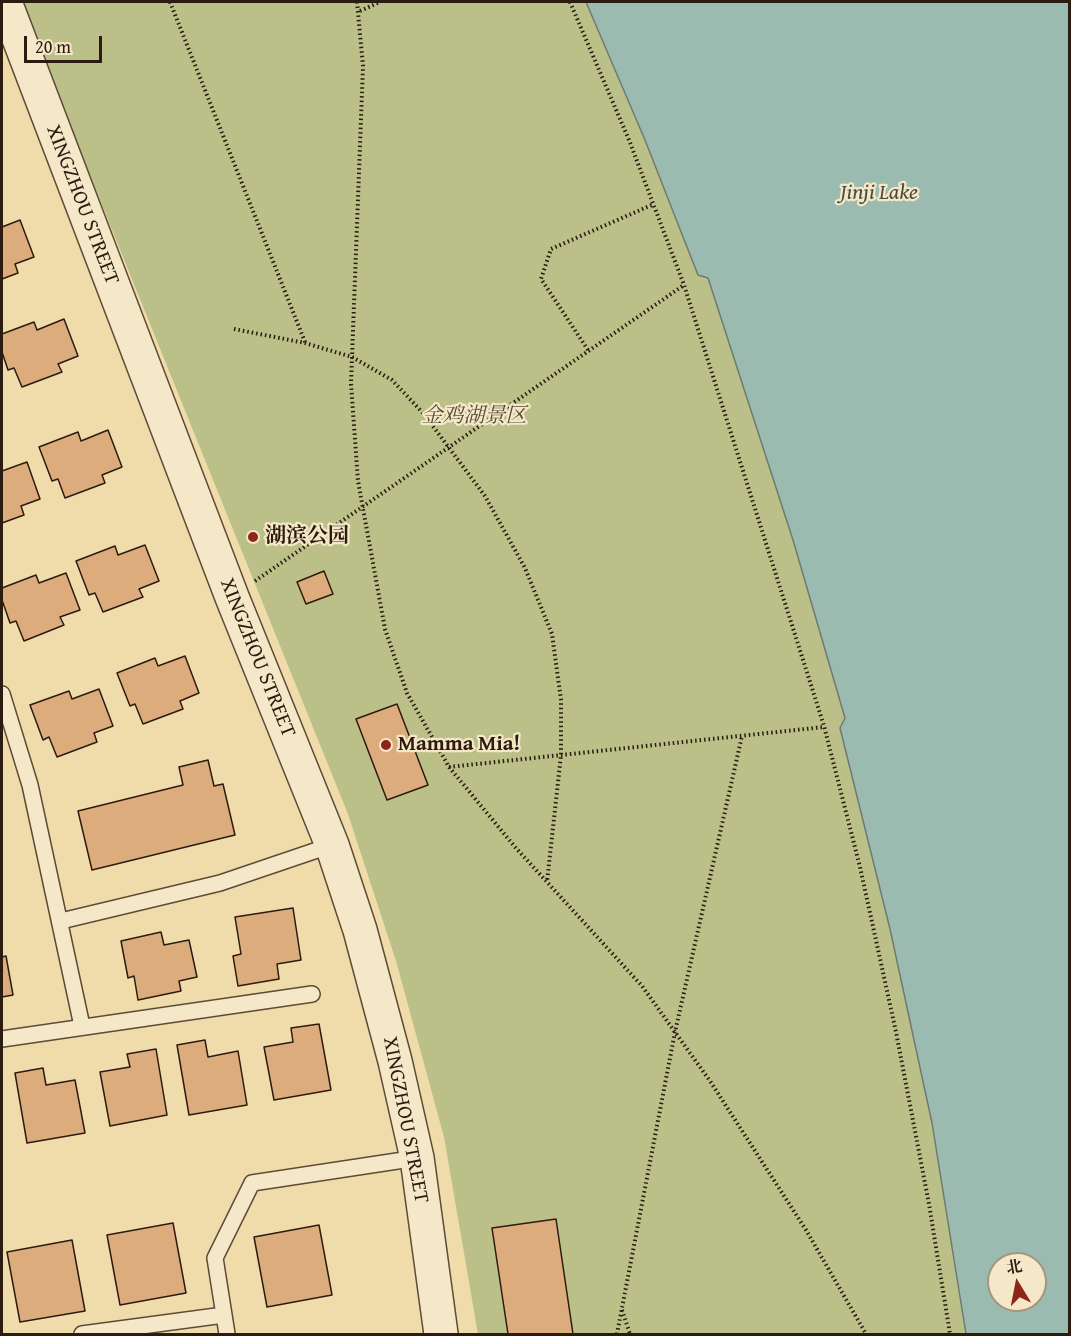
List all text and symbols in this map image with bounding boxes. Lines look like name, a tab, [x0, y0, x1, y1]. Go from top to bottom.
scale bar	[27, 24, 105, 62]
text: 20 m	[35, 33, 71, 60]
street label: XINGZHOU STREET	[40, 122, 124, 288]
water label: Jinji Lake	[840, 180, 918, 206]
park label: 金鸡湖景区	[422, 404, 526, 430]
place label: 湖滨公园	[265, 524, 349, 550]
marker: 湖滨公园	[246, 530, 260, 544]
street label: XINGZHOU STREET	[214, 575, 300, 741]
place label: Mamma Mia!	[398, 732, 520, 758]
marker: Mamma Mia!	[379, 738, 393, 752]
street label: XINGZHOU STREET	[377, 1035, 433, 1205]
north arrow	[987, 1252, 1047, 1312]
text: 北	[1004, 1253, 1024, 1279]

